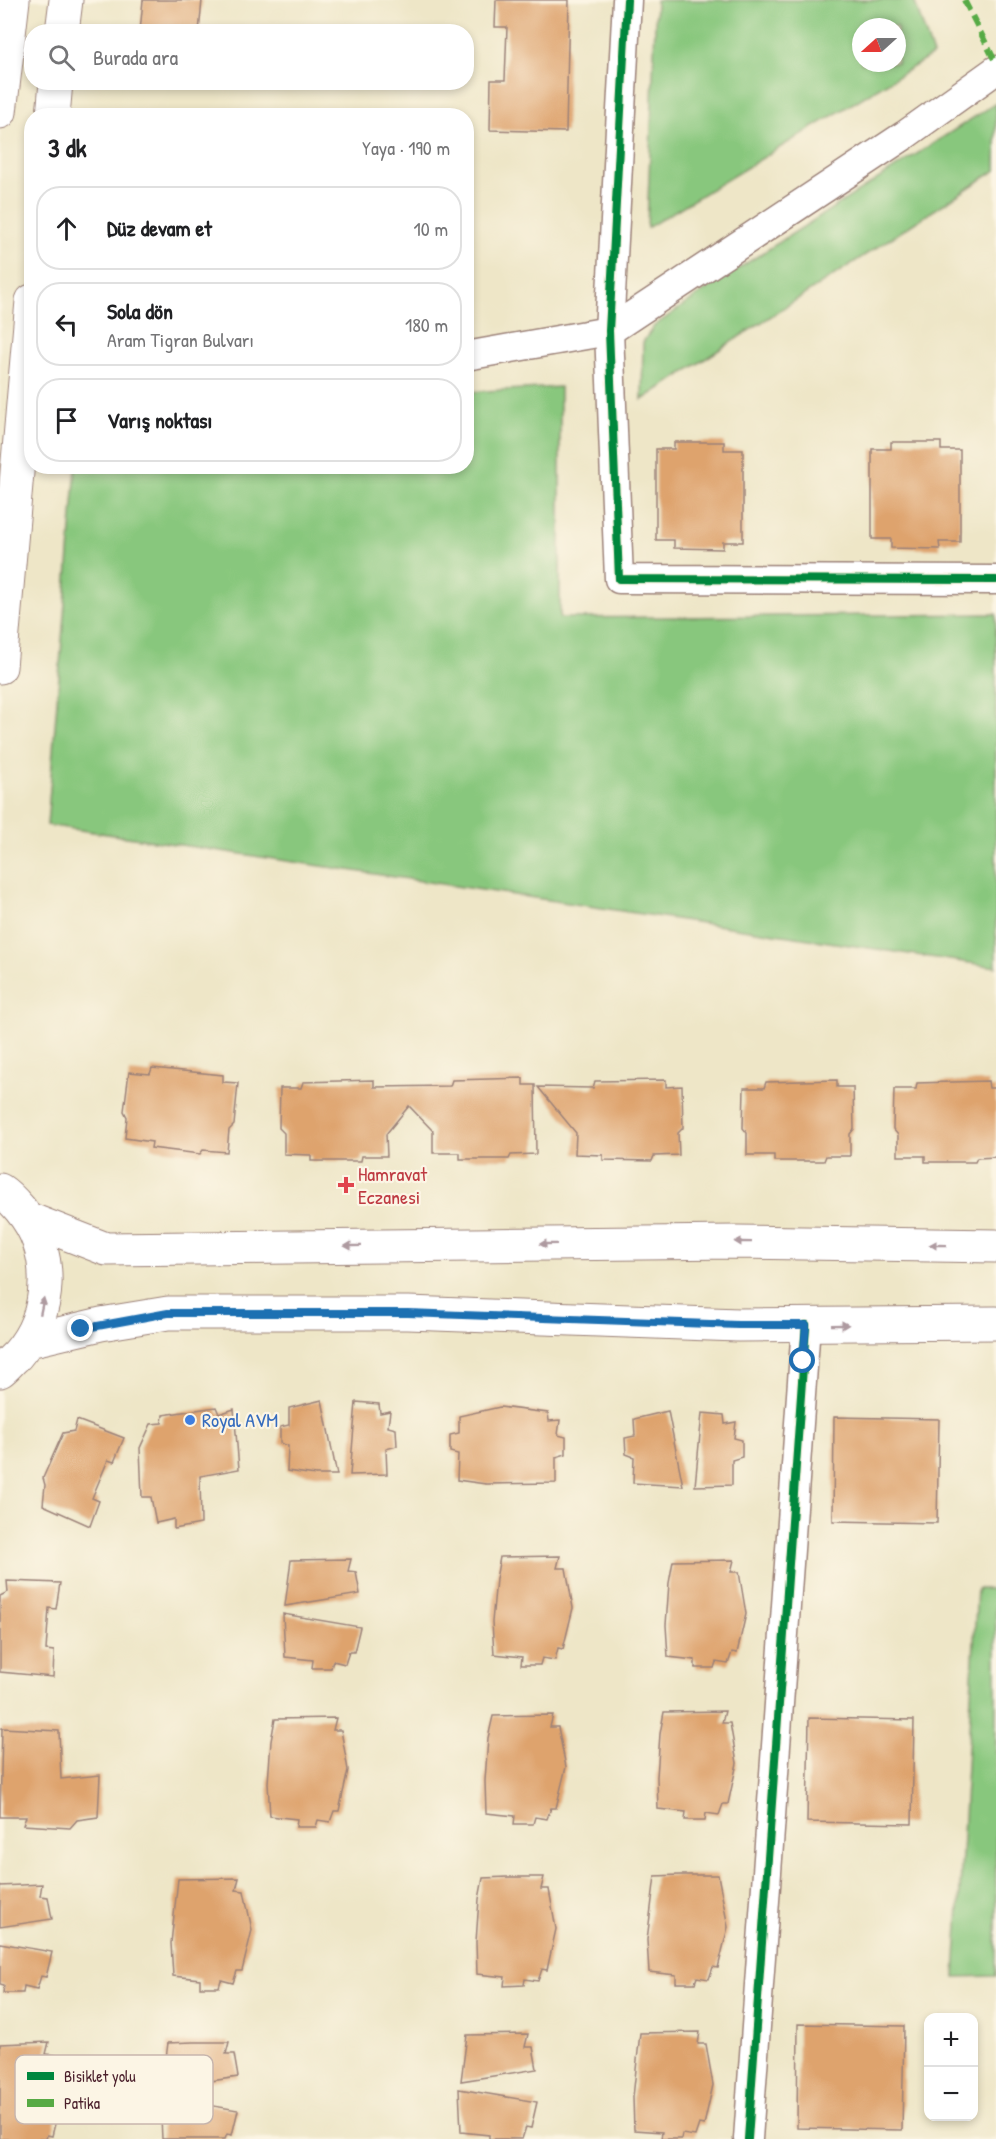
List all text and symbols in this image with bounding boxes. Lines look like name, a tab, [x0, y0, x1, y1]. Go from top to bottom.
north arrow	[852, 18, 906, 72]
search box	[24, 24, 474, 90]
icon: search	[45, 41, 78, 74]
text: Burada ara	[93, 42, 178, 72]
text: 3 dk	[48, 130, 87, 165]
text: Yaya · 190 m	[362, 134, 450, 161]
icon: ahead	[50, 212, 83, 245]
text: Düz devam et	[107, 213, 212, 243]
text: 10 m	[414, 215, 448, 242]
text: Sola dön	[107, 296, 173, 326]
icon: left	[50, 308, 83, 341]
text: 180 m	[405, 311, 448, 338]
text: Aram Tigran Bulvarı	[107, 326, 254, 353]
icon: arrive	[50, 404, 83, 437]
text: Varış noktası	[107, 405, 212, 435]
place label: Hamravat Eczanesi	[358, 1160, 428, 1210]
marker: Hamravat Eczanesi	[339, 1178, 353, 1192]
one-way arrow	[733, 1237, 752, 1247]
one-way arrow	[538, 1239, 557, 1249]
one-way arrow	[928, 1240, 947, 1250]
one-way arrow	[343, 1241, 362, 1251]
one-way arrow	[38, 1296, 47, 1315]
route end	[67, 1315, 93, 1341]
one-way arrow	[830, 1320, 849, 1329]
route start	[789, 1347, 815, 1373]
place label: Royal AVM	[202, 1406, 278, 1433]
marker: Royal AVM	[183, 1413, 197, 1427]
map controls	[924, 2013, 978, 2121]
button: +	[924, 2013, 978, 2067]
legend	[15, 2055, 213, 2124]
text: Bisiklet yolu	[64, 2065, 136, 2087]
button: −	[924, 2067, 978, 2121]
text: Patika	[64, 2092, 100, 2114]

